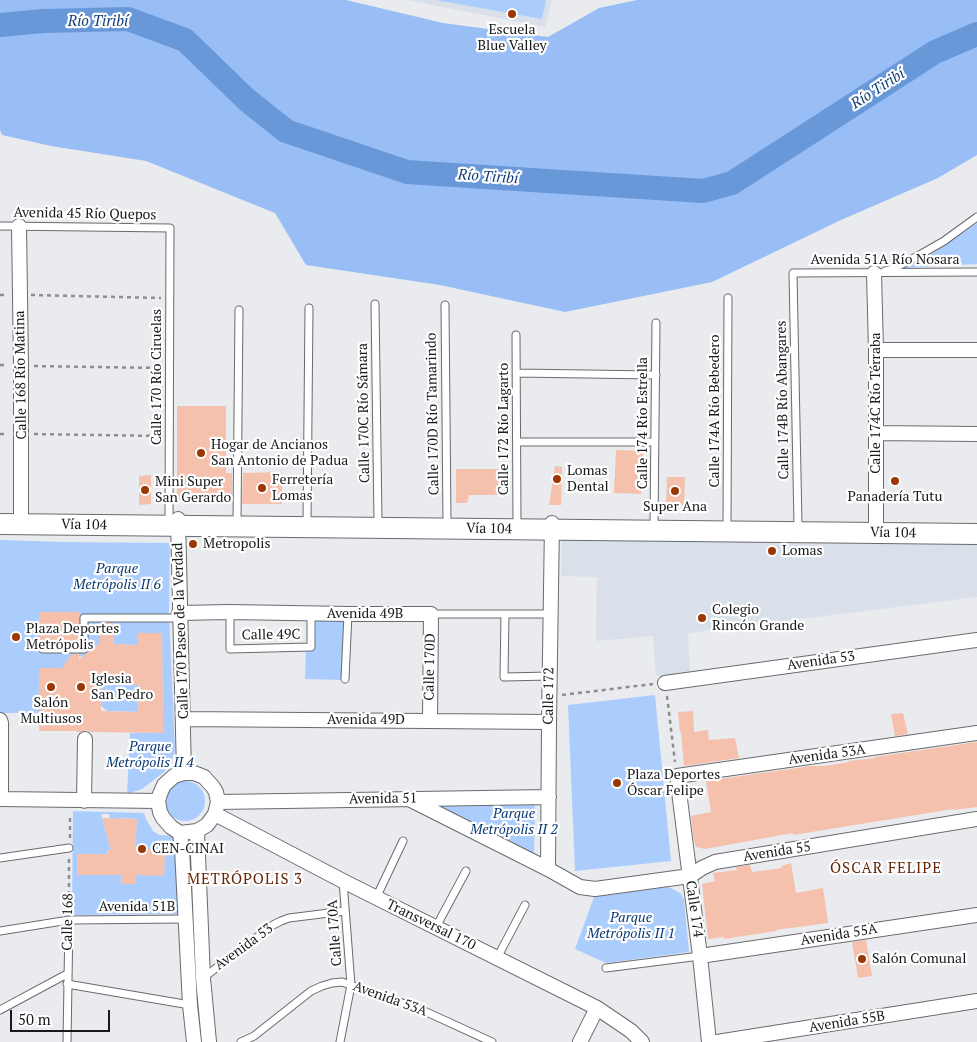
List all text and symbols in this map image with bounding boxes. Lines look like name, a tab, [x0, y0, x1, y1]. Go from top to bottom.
marker: Escuela Blue Valley	[506, 8, 518, 20]
water label: Río Tiribí	[68, 13, 128, 31]
place label: Escuela Blue Valley	[477, 22, 547, 54]
water label: Río Tiribí	[848, 65, 908, 113]
water label: Río Tiribí	[457, 166, 519, 188]
street label: Avenida 45 Río Quepos	[13, 204, 157, 224]
street label: Avenida 51A Río Nosara	[811, 252, 959, 268]
street label: Calle 170 Río Ciruelas	[149, 309, 165, 445]
street label: Calle 168 Río Matina	[11, 310, 31, 440]
street label: Calle 174B Río Abangares	[773, 320, 793, 480]
street label: Calle 170D Río Tamarindo	[423, 332, 443, 496]
street label: Calle 174C Río Térraba	[868, 332, 884, 474]
street label: Calle 174A Río Bebedero	[707, 335, 723, 487]
street label: Calle 170C Río Sámara	[354, 343, 374, 483]
street label: Calle 174 Río Estrella	[635, 357, 651, 489]
street label: Calle 172 Río Lagarto	[496, 363, 512, 495]
place label: Hogar de Ancianos San Antonio de Padua	[211, 437, 348, 470]
marker: Hogar de Ancianos San Antonio de Padua	[195, 447, 207, 459]
place label: Lomas Dental	[567, 463, 609, 496]
place label: Ferretería Lomas	[272, 472, 333, 504]
marker: Lomas Dental	[551, 473, 563, 485]
place label: Mini Super San Gerardo	[155, 474, 231, 507]
marker: Panadería Tutu	[889, 475, 901, 487]
marker: Ferretería Lomas	[256, 482, 268, 494]
marker: Mini Super San Gerardo	[139, 484, 151, 496]
marker: Super Ana	[669, 485, 681, 497]
place label: Panadería Tutu	[847, 489, 943, 505]
place label: Super Ana	[643, 499, 707, 515]
street label: Vía 104	[61, 516, 107, 534]
street label: Vía 104	[466, 520, 512, 538]
street label: Vía 104	[870, 524, 916, 542]
place label: Metropolis	[203, 536, 271, 552]
marker: Metropolis	[187, 538, 199, 550]
street label: Calle 170 Paseo de la Verdad	[170, 542, 192, 720]
place label: Lomas	[782, 543, 823, 559]
marker: Lomas	[766, 545, 778, 557]
park label: Parque Metrópolis II 6	[73, 561, 161, 594]
place label: Colegio Rincón Grande	[712, 602, 804, 634]
street label: Avenida 49B	[327, 606, 403, 622]
marker: Colegio Rincón Grande	[696, 612, 708, 624]
place label: Plaza Deportes Metrópolis	[26, 621, 119, 654]
street label: Calle 49C	[241, 626, 301, 644]
marker: Plaza Deportes Metrópolis	[10, 631, 22, 643]
street label: Calle 170D	[421, 633, 439, 701]
street label: Avenida 53	[786, 648, 856, 674]
street label: Calle 172	[540, 667, 558, 725]
place label: Iglesia San Pedro	[91, 671, 153, 704]
marker: Salón Multiusos	[45, 681, 57, 693]
marker: Iglesia San Pedro	[75, 681, 87, 693]
place label: Salón Multiusos	[20, 695, 82, 728]
street label: Avenida 49D	[327, 712, 405, 728]
park label: Parque Metrópolis II 4	[106, 739, 194, 772]
street label: Avenida 53A	[787, 741, 867, 769]
place label: Plaza Deportes Óscar Felipe	[627, 767, 720, 800]
marker: Plaza Deportes Óscar Felipe	[611, 777, 623, 789]
street label: Avenida 51	[349, 790, 417, 808]
park label: Parque Metrópolis II 2	[470, 806, 558, 839]
street label: Avenida 55	[742, 838, 812, 866]
place label: CEN-CINAI	[152, 841, 224, 857]
marker: CEN-CINAI	[136, 843, 148, 855]
district label: ÓSCAR FELIPE	[829, 860, 943, 878]
district label: METRÓPOLIS 3	[185, 871, 305, 889]
street label: Calle 174	[682, 879, 706, 939]
street label: Calle 168	[59, 893, 77, 951]
street label: Transversal 170	[384, 896, 478, 954]
street label: Avenida 51B	[99, 899, 175, 915]
street label: Calle 170A	[324, 899, 346, 967]
park label: Parque Metrópolis II 1	[587, 910, 675, 942]
street label: Avenida 53	[212, 920, 276, 974]
street label: Avenida 55A	[799, 921, 879, 949]
place label: Salón Comunal	[872, 951, 966, 967]
marker: Salón Comunal	[856, 953, 868, 965]
street label: Avenida 53A	[351, 978, 429, 1020]
scale bar	[12, 1000, 112, 1032]
street label: Avenida 55B	[808, 1008, 886, 1036]
text: 50 m	[18, 1009, 51, 1029]

